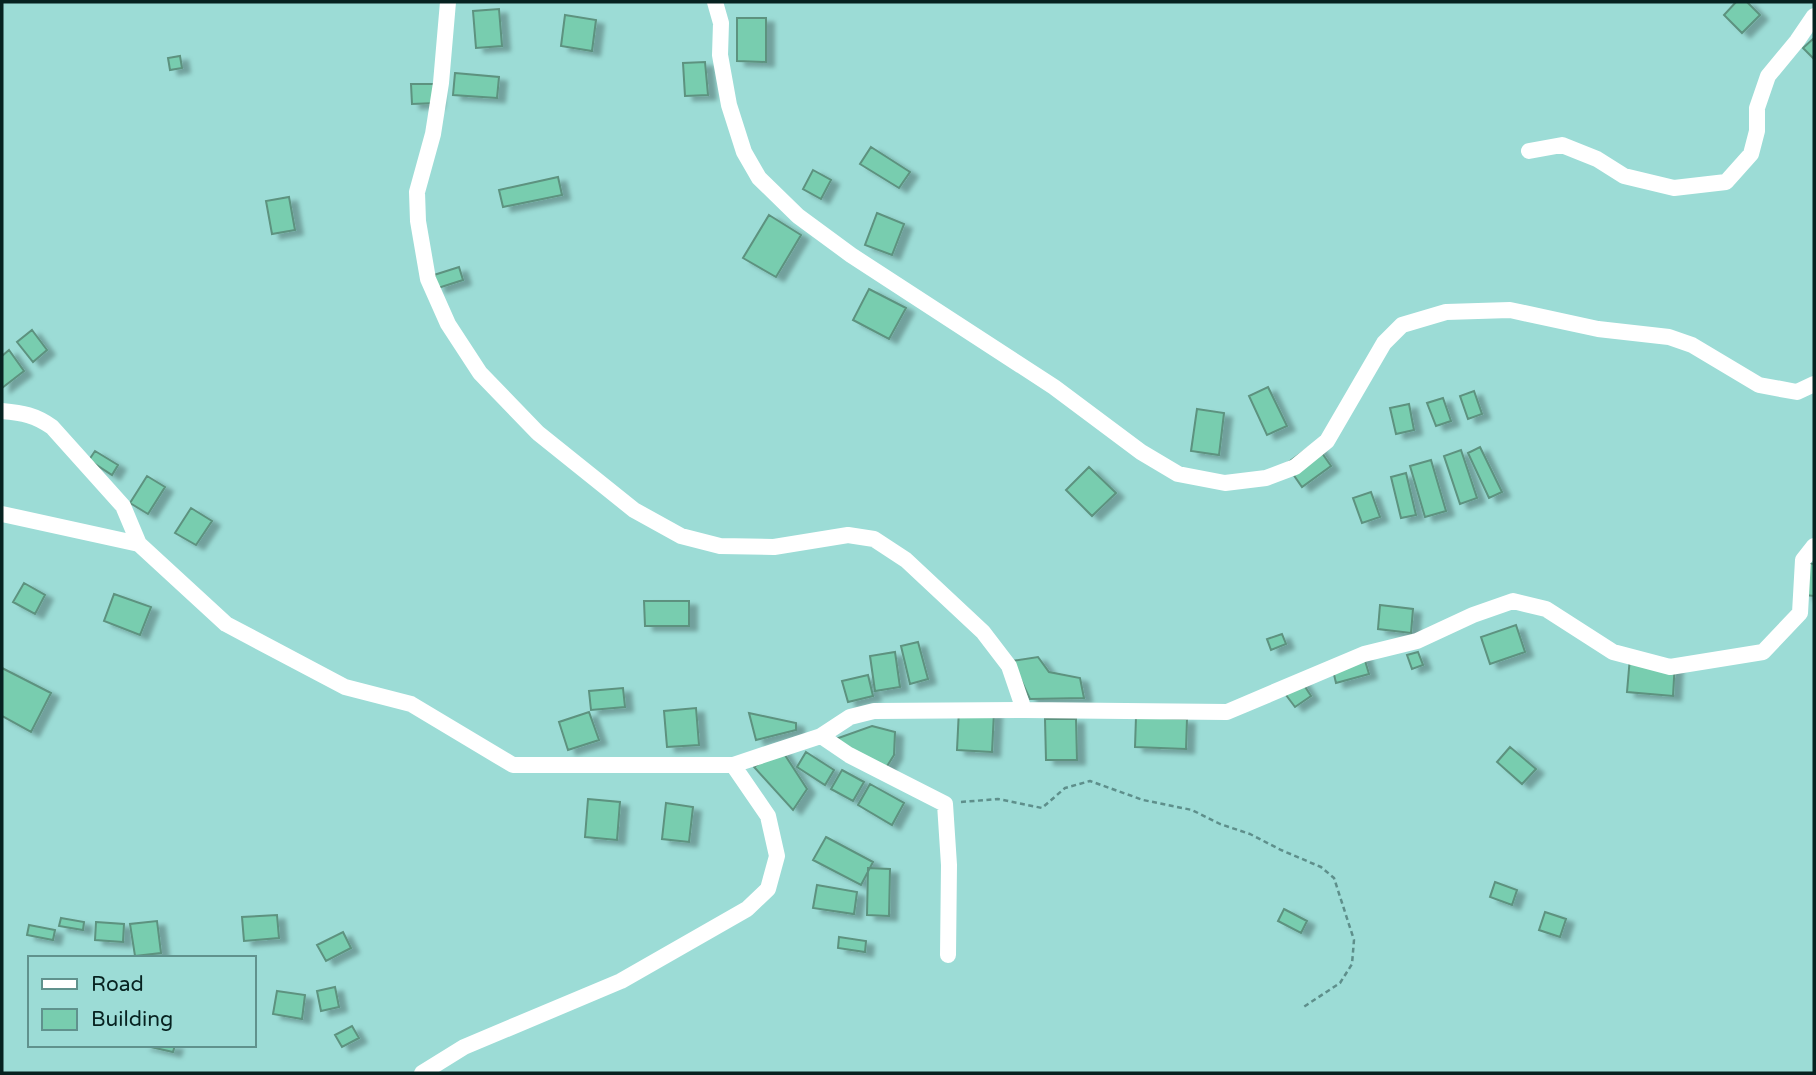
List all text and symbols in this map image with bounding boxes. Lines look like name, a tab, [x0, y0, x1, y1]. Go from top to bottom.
legend	[28, 956, 256, 1047]
text: Road	[91, 972, 144, 997]
text: Building	[91, 1007, 173, 1032]

